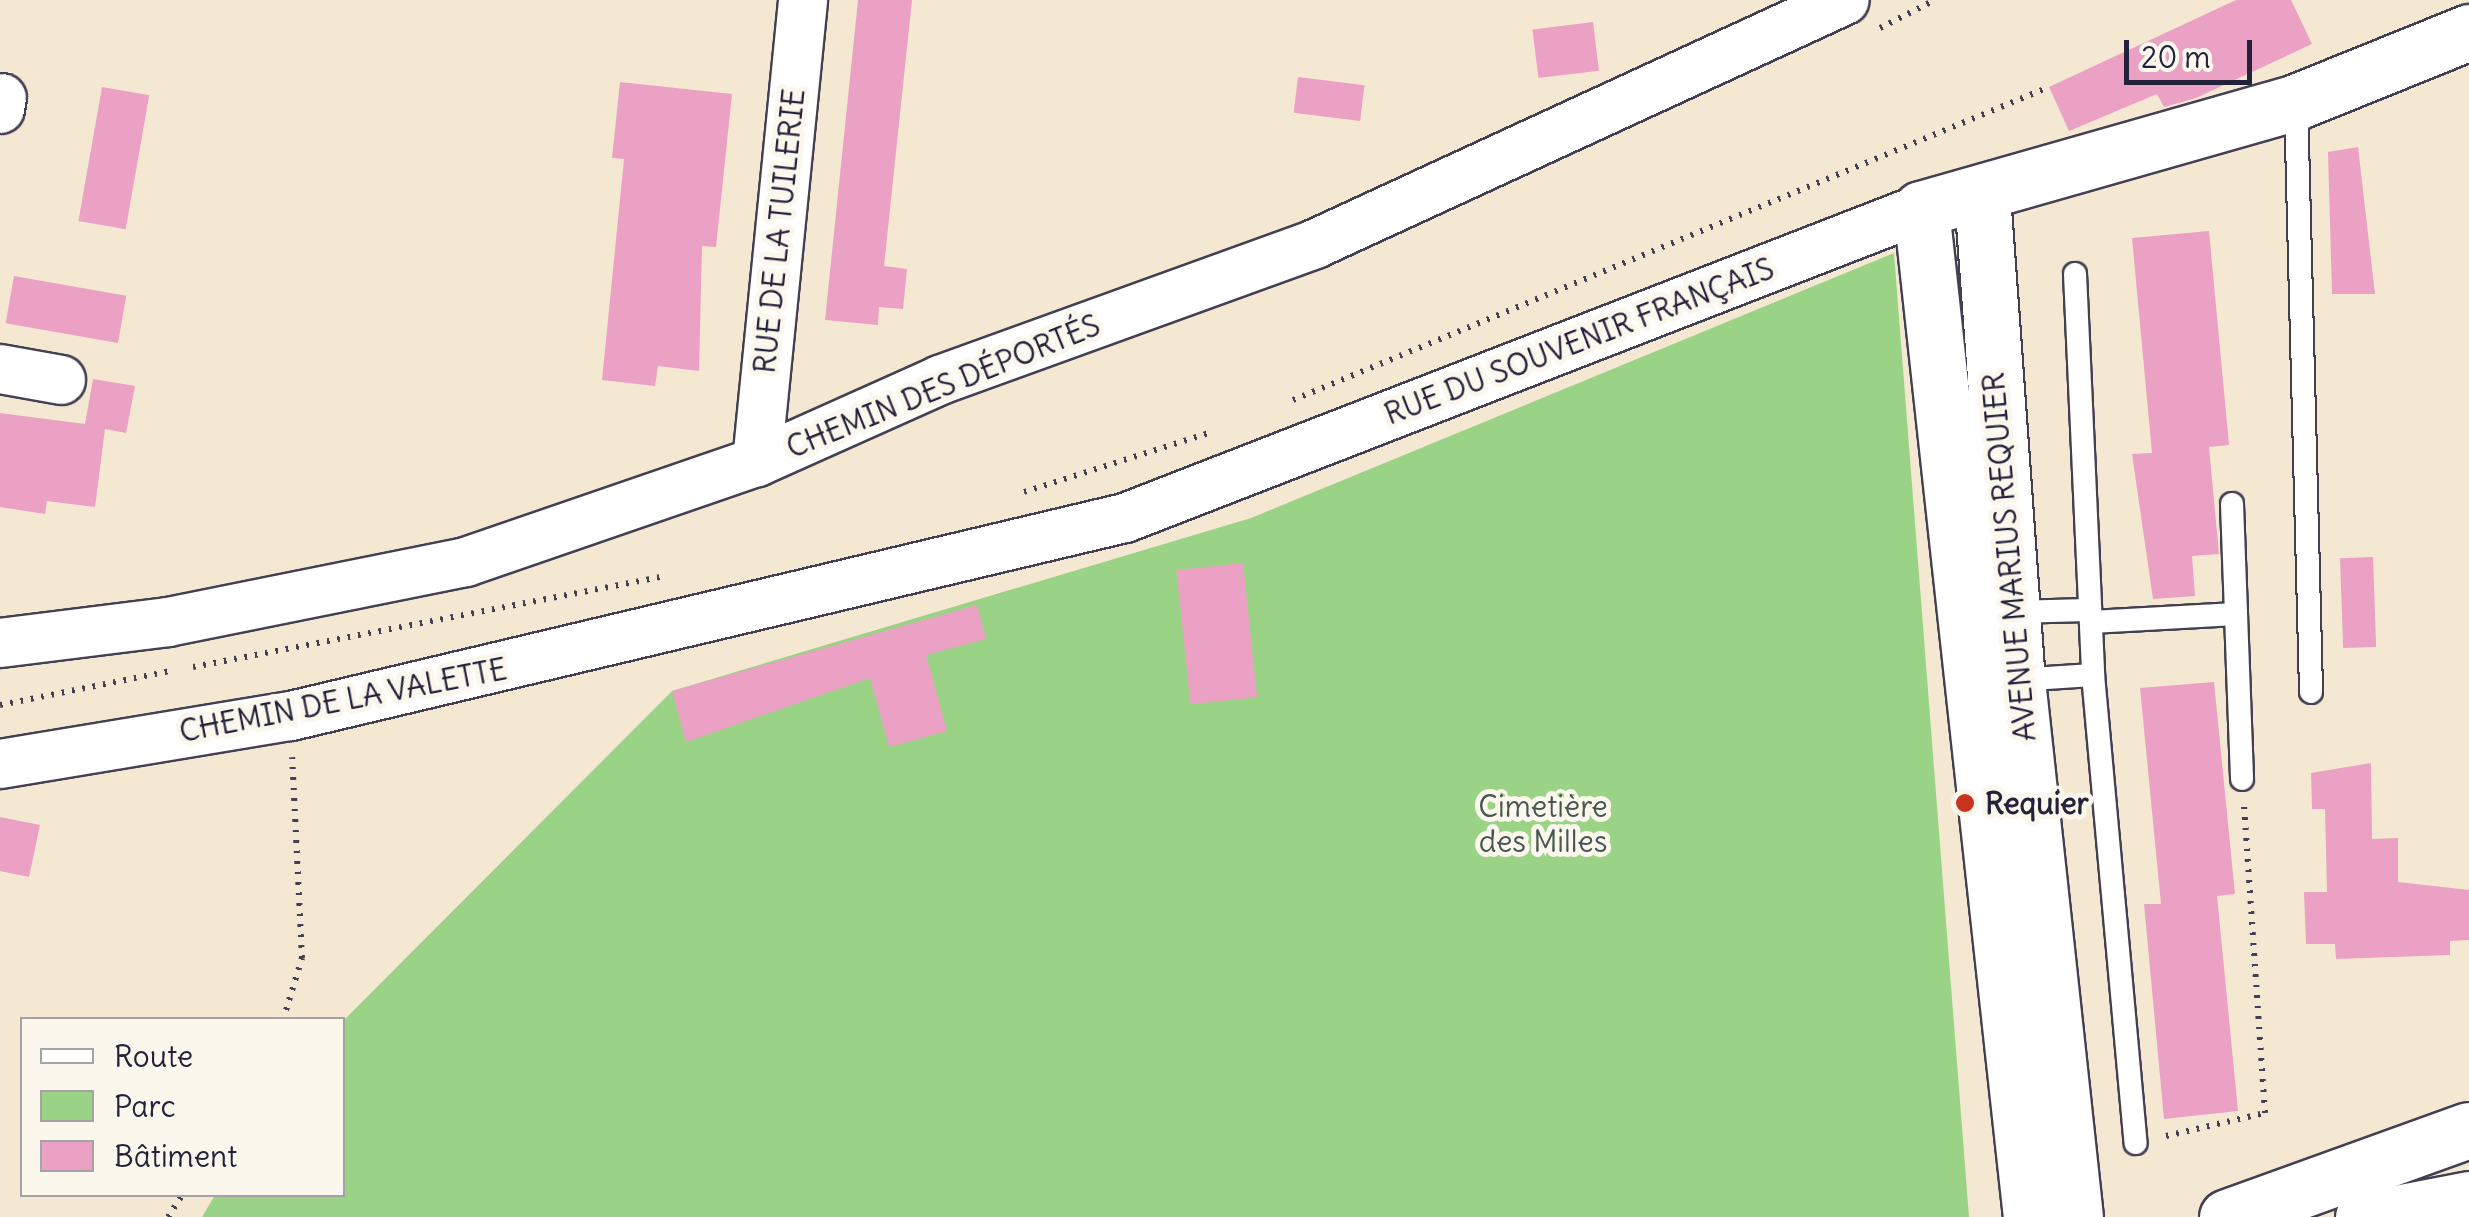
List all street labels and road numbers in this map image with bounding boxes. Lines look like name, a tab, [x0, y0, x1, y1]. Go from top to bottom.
street label: RUE DE LA TUILERIE	[746, 87, 812, 375]
street label: RUE DU SOUVENIR FRANÇAIS	[1379, 250, 1779, 432]
street label: CHEMIN DES DÉPORTÉS	[781, 307, 1105, 465]
street label: AVENUE MARIUS REQUIER	[1975, 371, 2043, 743]
street label: CHEMIN DE LA VALETTE	[176, 651, 510, 749]

